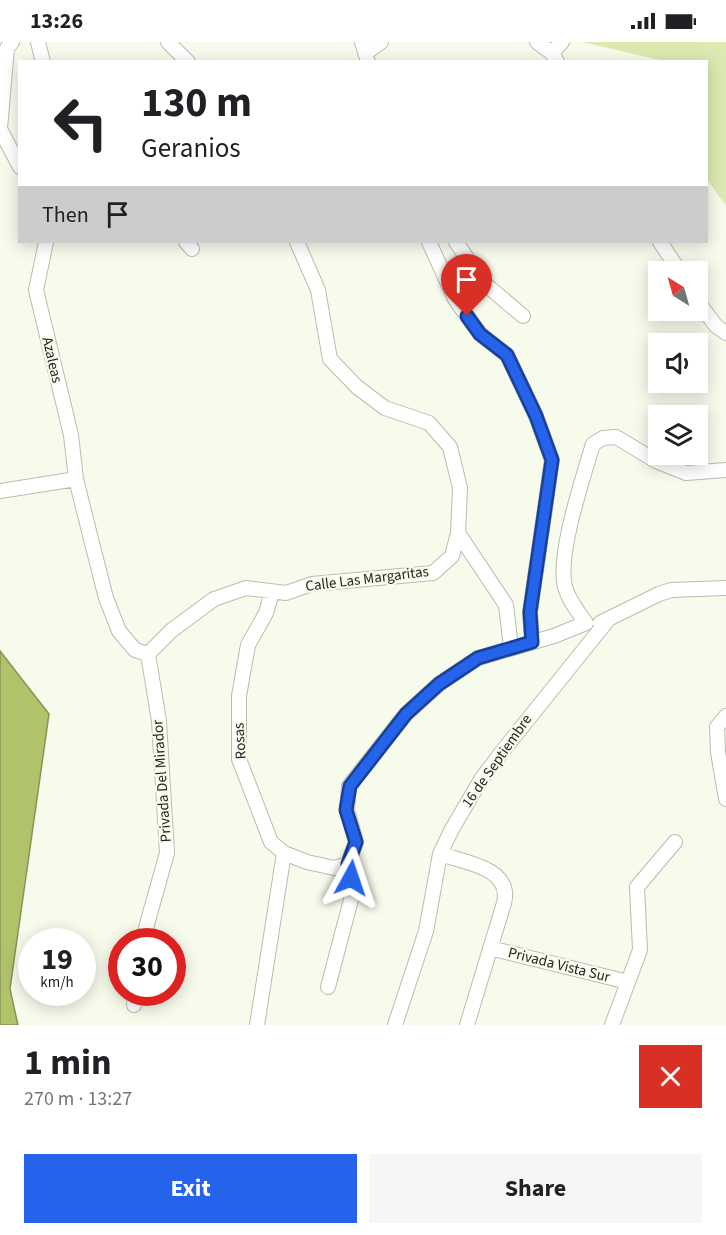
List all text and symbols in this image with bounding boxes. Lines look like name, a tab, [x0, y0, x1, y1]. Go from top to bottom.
text: 13:26	[30, 5, 83, 37]
text: 130 m	[141, 73, 252, 133]
icon: left	[42, 84, 120, 162]
text: Geranios	[141, 129, 241, 168]
icon: arrive	[101, 198, 134, 231]
text: Then	[42, 199, 89, 231]
pin	[441, 254, 492, 316]
north arrow	[648, 261, 708, 321]
map controls	[648, 261, 708, 465]
icon: arrive	[450, 263, 483, 296]
button: sound	[648, 333, 708, 393]
street label: Azaleas	[37, 335, 67, 385]
button: layers	[648, 405, 708, 465]
street label: Calle Las Margaritas	[304, 561, 430, 597]
street label: 16 de Septiembre	[457, 710, 537, 812]
street label: Privada Del Mirador	[147, 718, 177, 843]
street label: Rosas	[228, 722, 252, 760]
position arrow	[319, 846, 383, 910]
speed limit sign: 30	[108, 928, 186, 1006]
text: 19	[41, 938, 73, 981]
street label: Privada Vista Sur	[506, 942, 613, 988]
text: km/h	[40, 972, 74, 993]
text: 1 min	[24, 1037, 112, 1088]
button: close	[639, 1045, 702, 1108]
text: 270 m · 13:27	[24, 1085, 132, 1113]
button: Exit	[24, 1154, 357, 1223]
button: Share	[369, 1154, 702, 1223]

